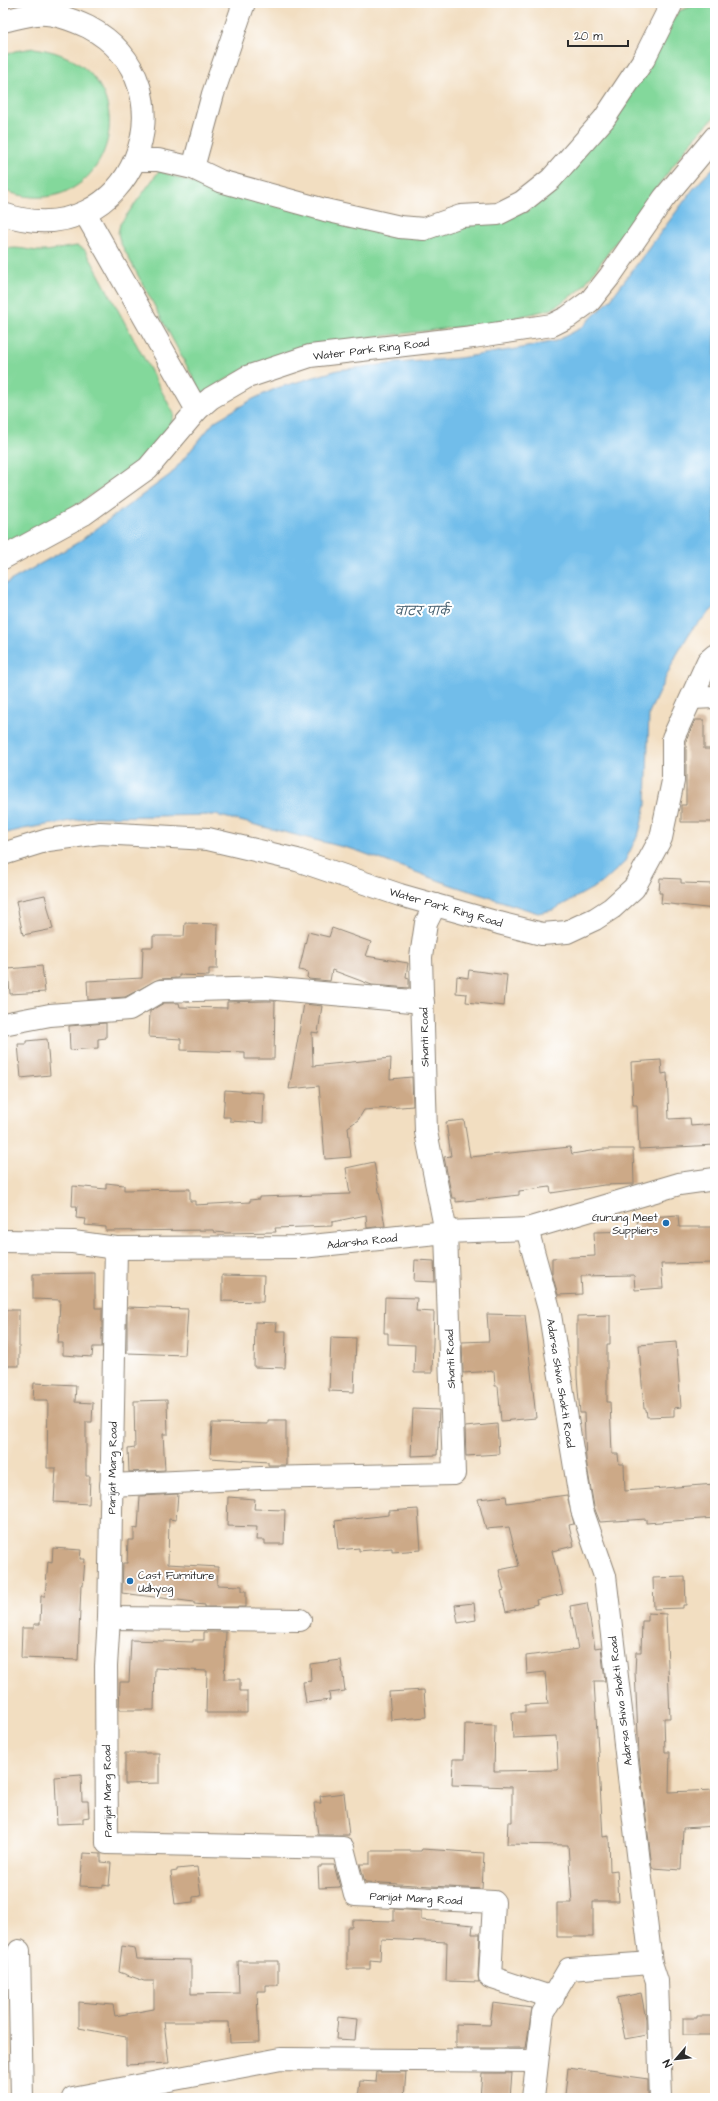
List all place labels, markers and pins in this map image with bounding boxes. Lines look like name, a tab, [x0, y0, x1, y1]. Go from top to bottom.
place label: Gurung Meet Suppliers	[592, 1210, 659, 1238]
marker: Gurung Meet Suppliers	[661, 1218, 671, 1228]
place label: Cast Furniture Udhyog	[138, 1568, 214, 1597]
marker: Cast Furniture Udhyog	[125, 1576, 135, 1586]

